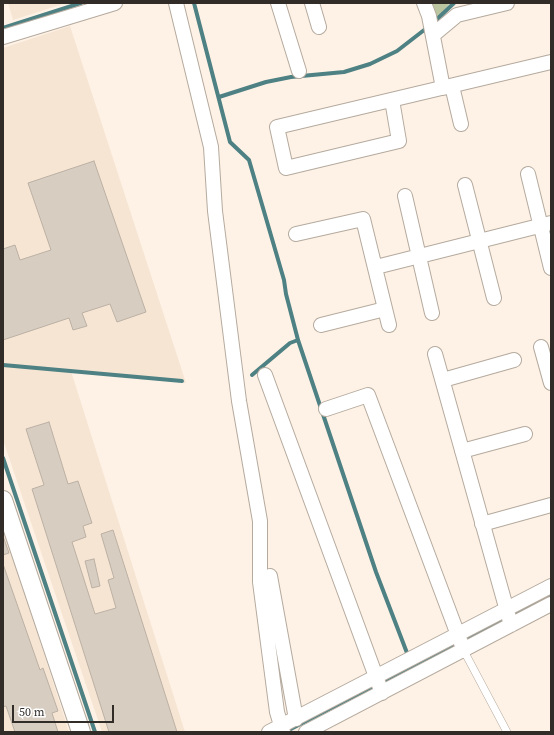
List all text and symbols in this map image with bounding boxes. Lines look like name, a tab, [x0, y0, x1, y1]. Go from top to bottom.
scale bar	[14, 697, 116, 723]
text: 50 m	[19, 704, 45, 720]

